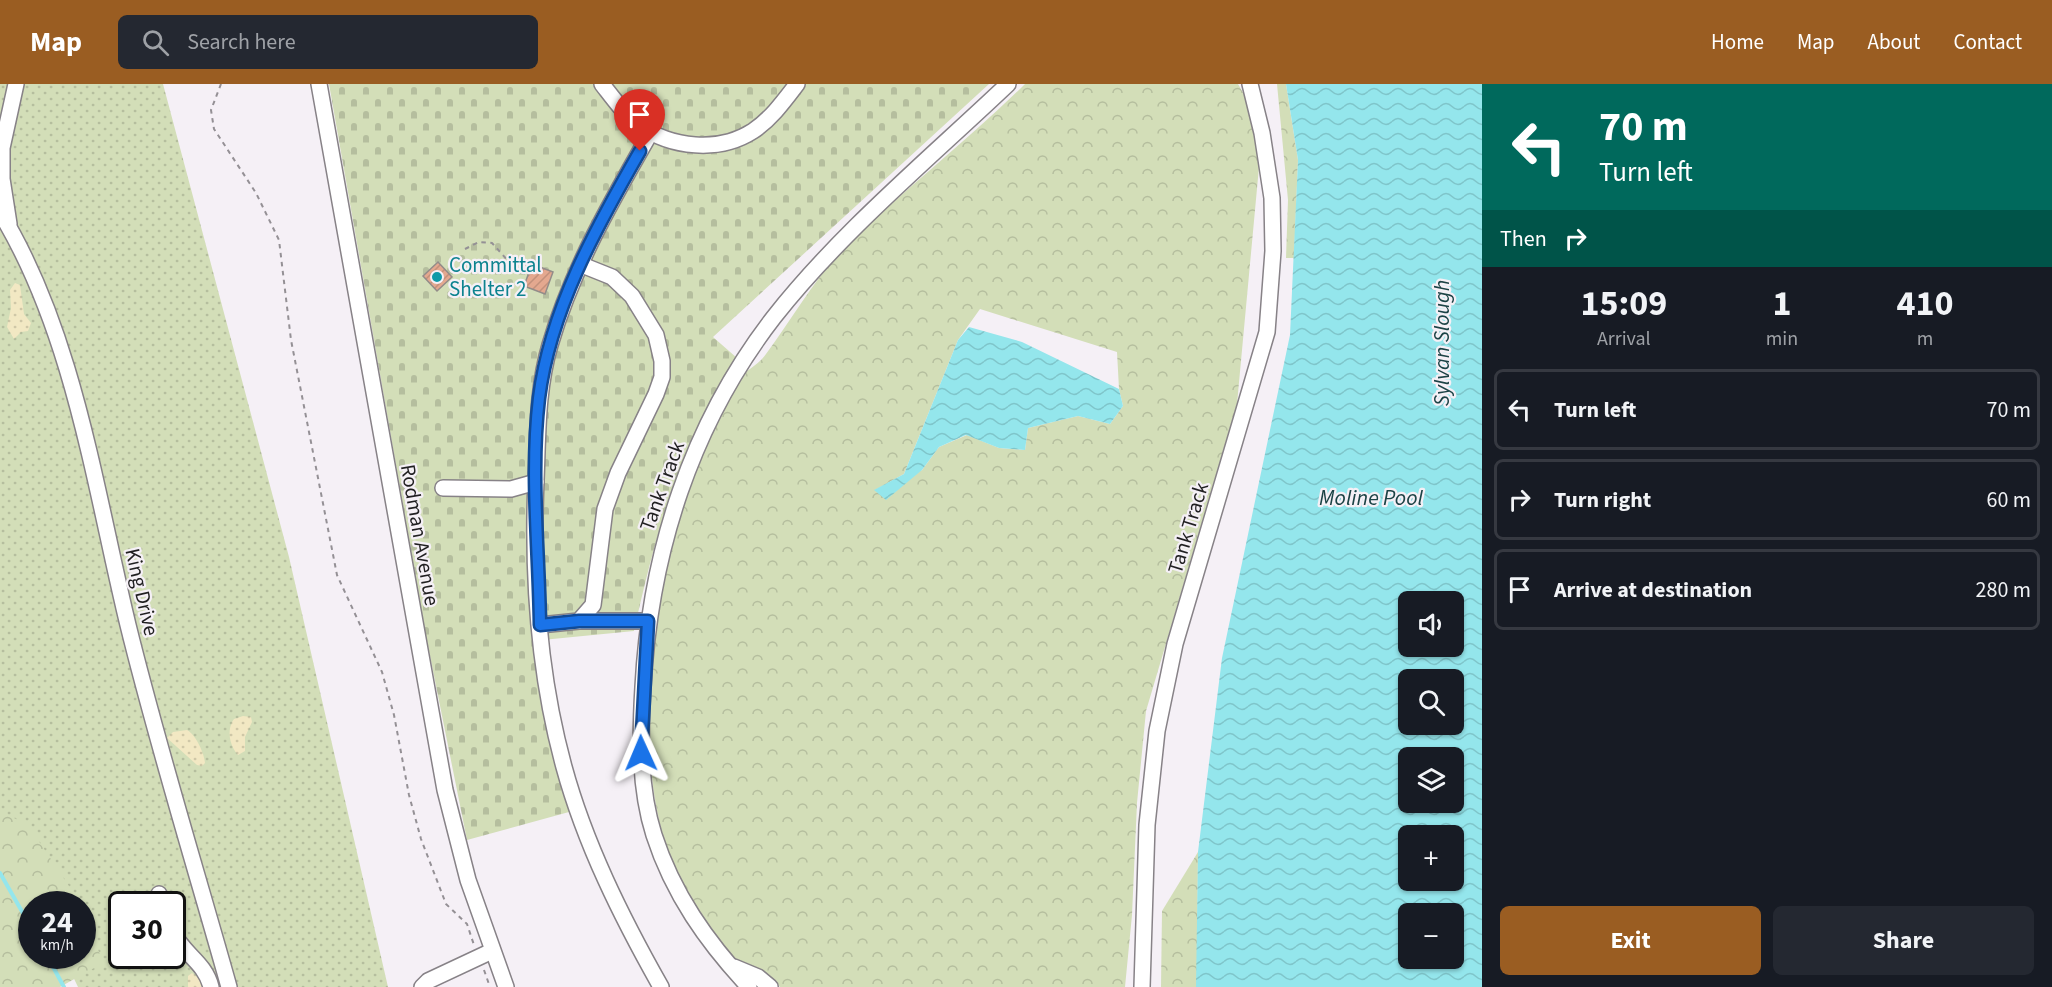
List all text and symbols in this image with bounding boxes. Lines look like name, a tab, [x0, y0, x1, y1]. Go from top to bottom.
search box	[118, 15, 538, 69]
text: Map	[30, 22, 82, 62]
icon: search	[139, 26, 172, 59]
text: Search here	[187, 26, 296, 58]
text: Home	[1711, 27, 1764, 57]
text: Map	[1797, 27, 1835, 57]
text: About	[1868, 27, 1920, 57]
text: Contact	[1953, 27, 2022, 57]
pin	[614, 89, 665, 151]
text: 70 m	[1599, 97, 1688, 157]
icon: arrive	[623, 98, 656, 131]
icon: left	[1500, 108, 1578, 186]
text: Turn left	[1599, 153, 1693, 192]
icon: right	[1559, 222, 1592, 255]
text: Then	[1500, 223, 1547, 255]
place label: Committal Shelter 2	[449, 250, 542, 304]
marker: Committal Shelter 2	[430, 270, 444, 284]
text: 15:09	[1580, 278, 1667, 329]
text: 1	[1772, 278, 1791, 329]
text: 410	[1897, 278, 1954, 329]
water label: Sylvan Slough	[1426, 280, 1458, 406]
text: Arrival	[1597, 325, 1651, 353]
text: min	[1766, 325, 1798, 353]
text: m	[1917, 325, 1933, 353]
icon: left	[1503, 393, 1536, 426]
text: Turn left	[1554, 394, 1636, 426]
text: 70 m	[1986, 394, 2031, 426]
street label: Tank Track	[632, 436, 692, 535]
street label: Rodman Avenue	[393, 462, 447, 608]
street label: Tank Track	[1160, 478, 1216, 577]
water label: Moline Pool	[1319, 482, 1423, 514]
icon: right	[1503, 483, 1536, 516]
text: Turn right	[1554, 484, 1651, 516]
text: 60 m	[1986, 484, 2031, 516]
street label: King Drive	[117, 545, 167, 639]
icon: arrive	[1503, 573, 1536, 606]
text: Arrive at destination	[1554, 574, 1752, 606]
text: 280 m	[1976, 574, 2031, 606]
map controls	[1398, 591, 1464, 969]
button: sound	[1398, 591, 1464, 657]
button: search	[1398, 669, 1464, 735]
position arrow	[609, 721, 673, 785]
button: layers	[1398, 747, 1464, 813]
button: +	[1398, 825, 1464, 891]
speed limit sign: 30	[108, 891, 186, 969]
text: 24	[41, 901, 73, 944]
button: −	[1398, 903, 1464, 969]
button: Exit	[1500, 906, 1761, 975]
button: Share	[1773, 906, 2034, 975]
text: km/h	[40, 935, 74, 956]

